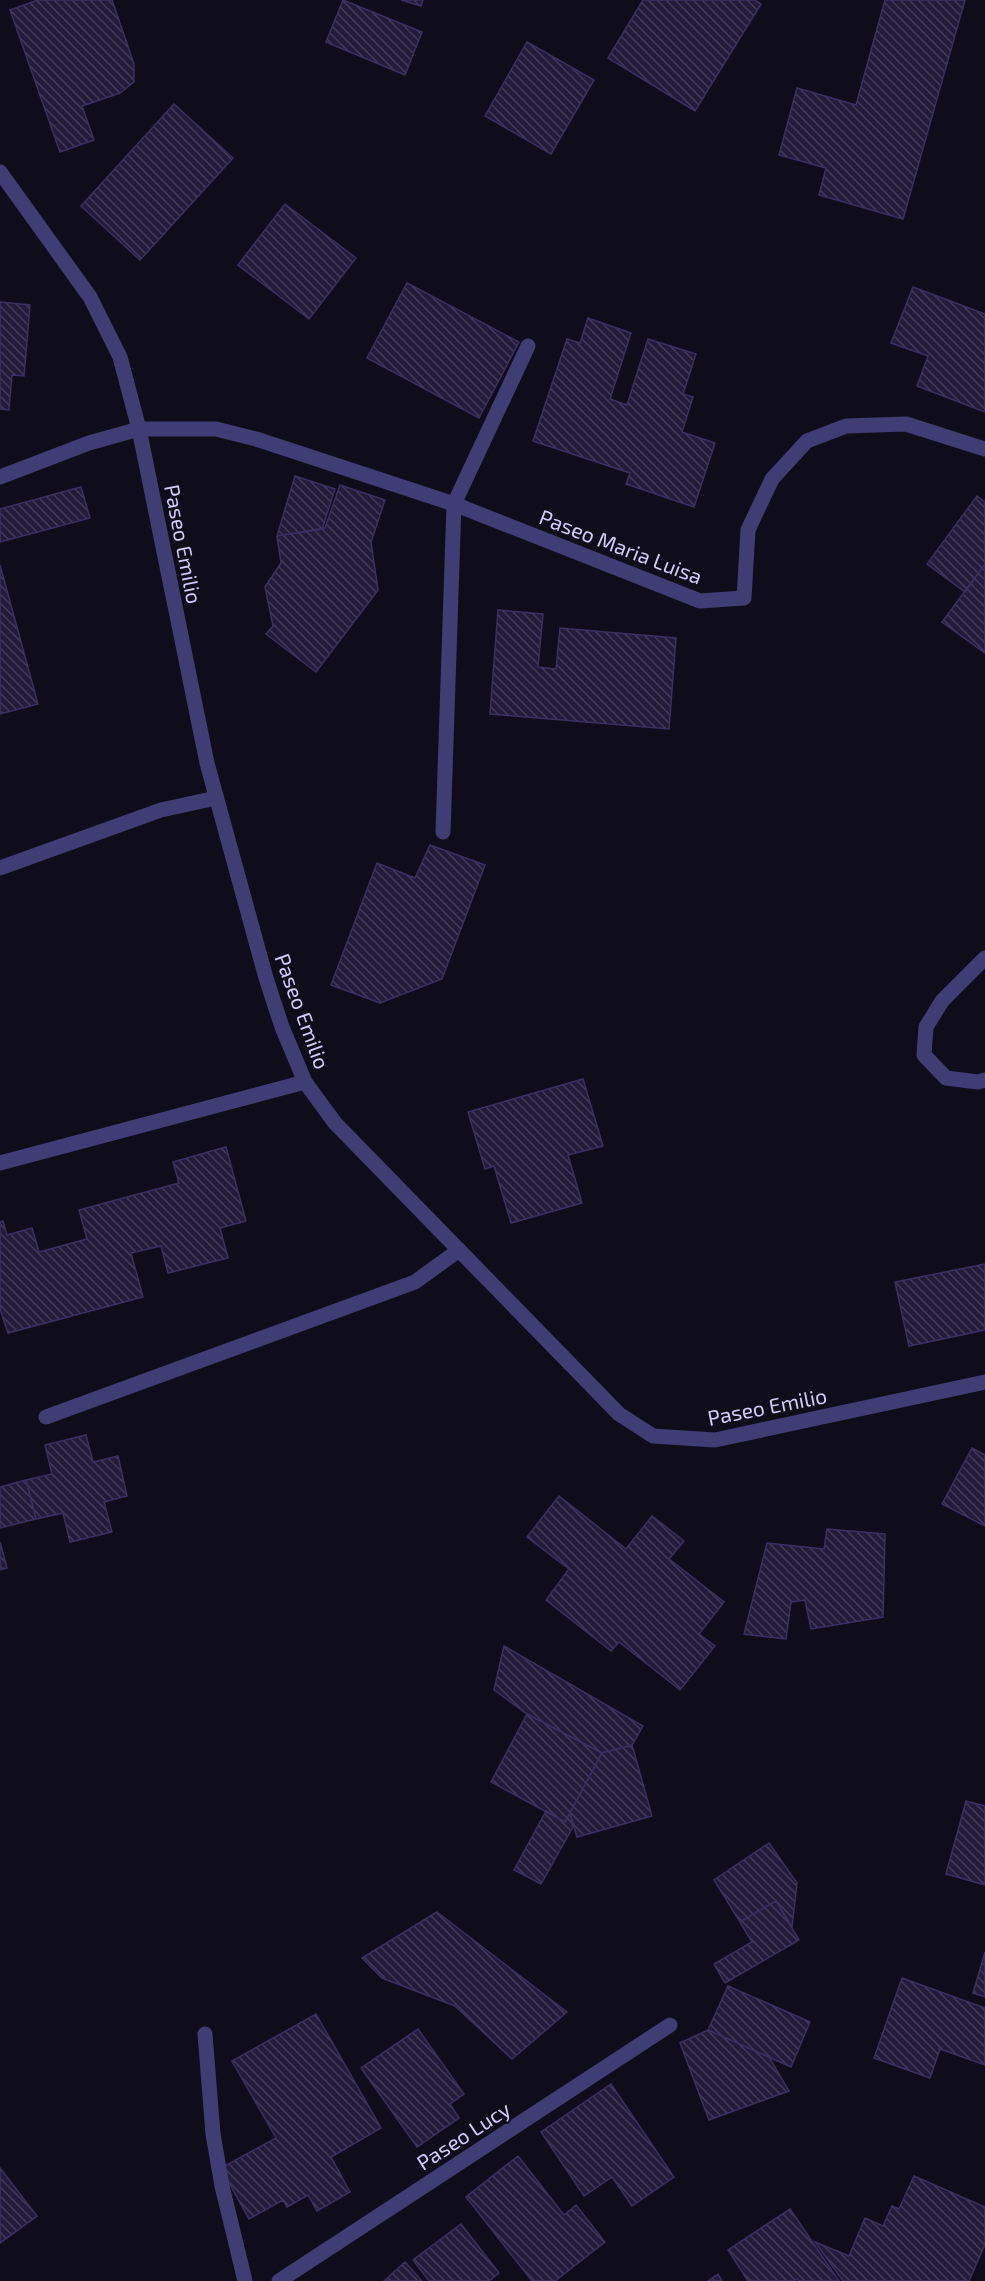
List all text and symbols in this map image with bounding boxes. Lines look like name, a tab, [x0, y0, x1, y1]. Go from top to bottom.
street label: Paseo Emilio	[160, 482, 208, 606]
street label: Paseo Maria Luisa	[536, 503, 706, 589]
street label: Paseo Emilio	[271, 950, 335, 1072]
street label: Paseo Emilio	[705, 1382, 829, 1430]
street label: Paseo Lucy	[412, 2096, 514, 2174]

